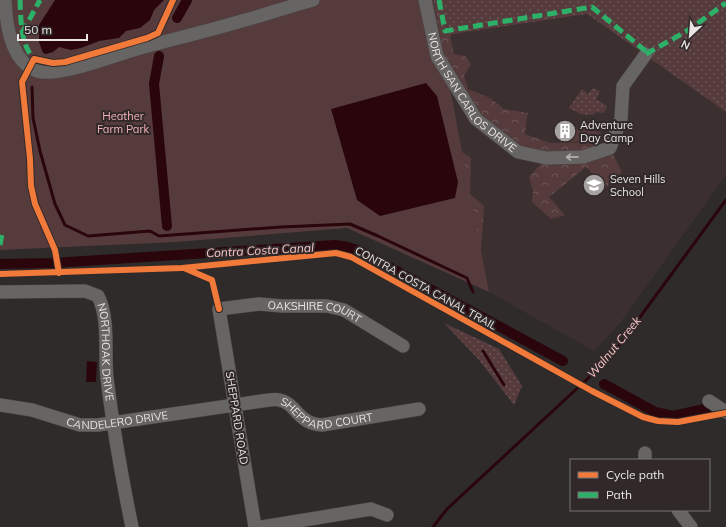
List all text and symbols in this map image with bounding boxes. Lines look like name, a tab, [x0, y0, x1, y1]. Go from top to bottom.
scale bar	[18, 16, 87, 42]
north arrow	[670, 16, 710, 56]
text: 50 m	[24, 22, 52, 37]
street label: NORTH SAN CARLOS DRIVE	[425, 31, 519, 155]
text: N	[679, 37, 692, 53]
park label: Heather Farm Park	[97, 109, 149, 136]
building icon: Adventure Day Camp	[552, 118, 578, 144]
place label: Adventure Day Camp	[580, 118, 634, 145]
one-way arrow	[566, 153, 579, 161]
school or university icon: Seven Hills School	[581, 172, 607, 198]
place label: Seven Hills School	[610, 172, 666, 199]
water label: Contra Costa Canal	[206, 240, 314, 260]
street label: CONTRA COSTA CANAL TRAIL	[353, 243, 499, 333]
street label: OAKSHIRE COURT	[267, 298, 364, 326]
street label: NORTHOAK DRIVE	[94, 301, 117, 402]
water label: Walnut Creek	[584, 313, 645, 381]
street label: SHEPPARD ROAD	[223, 370, 251, 466]
street label: SHEPPARD COURT	[279, 394, 374, 432]
street label: CANDELERO DRIVE	[65, 408, 169, 432]
legend	[570, 459, 710, 511]
text: Cycle path	[606, 467, 664, 482]
text: Path	[606, 487, 632, 502]

